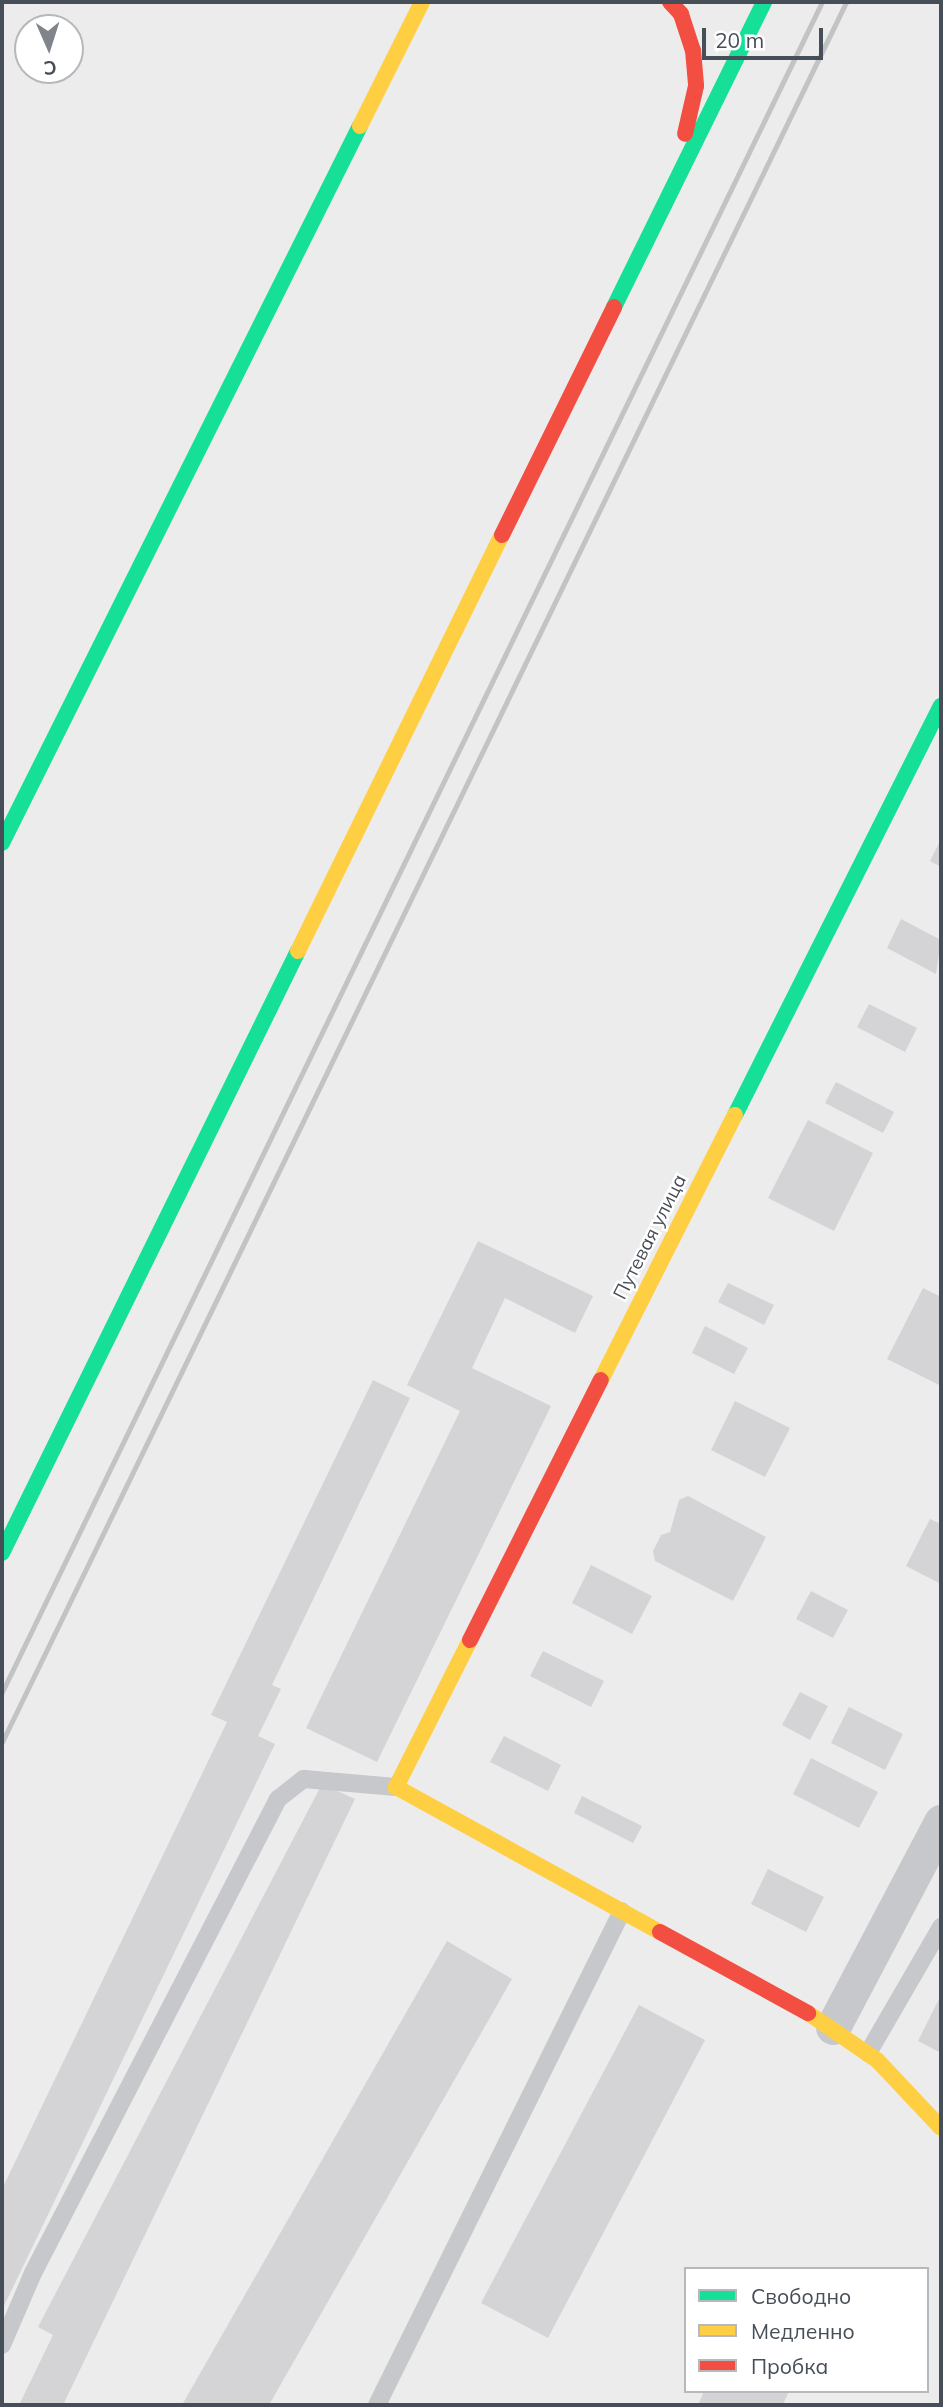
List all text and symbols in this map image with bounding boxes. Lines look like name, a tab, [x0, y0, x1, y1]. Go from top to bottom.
north arrow	[14, 14, 84, 84]
scale bar	[705, 14, 826, 58]
text: 20 m	[715, 27, 764, 53]
text: С	[43, 56, 57, 80]
street label: Путевая улица	[609, 1171, 691, 1303]
legend	[684, 2267, 929, 2393]
text: Свободно	[751, 2283, 851, 2309]
text: Медленно	[751, 2318, 855, 2344]
text: Пробка	[751, 2353, 828, 2379]

